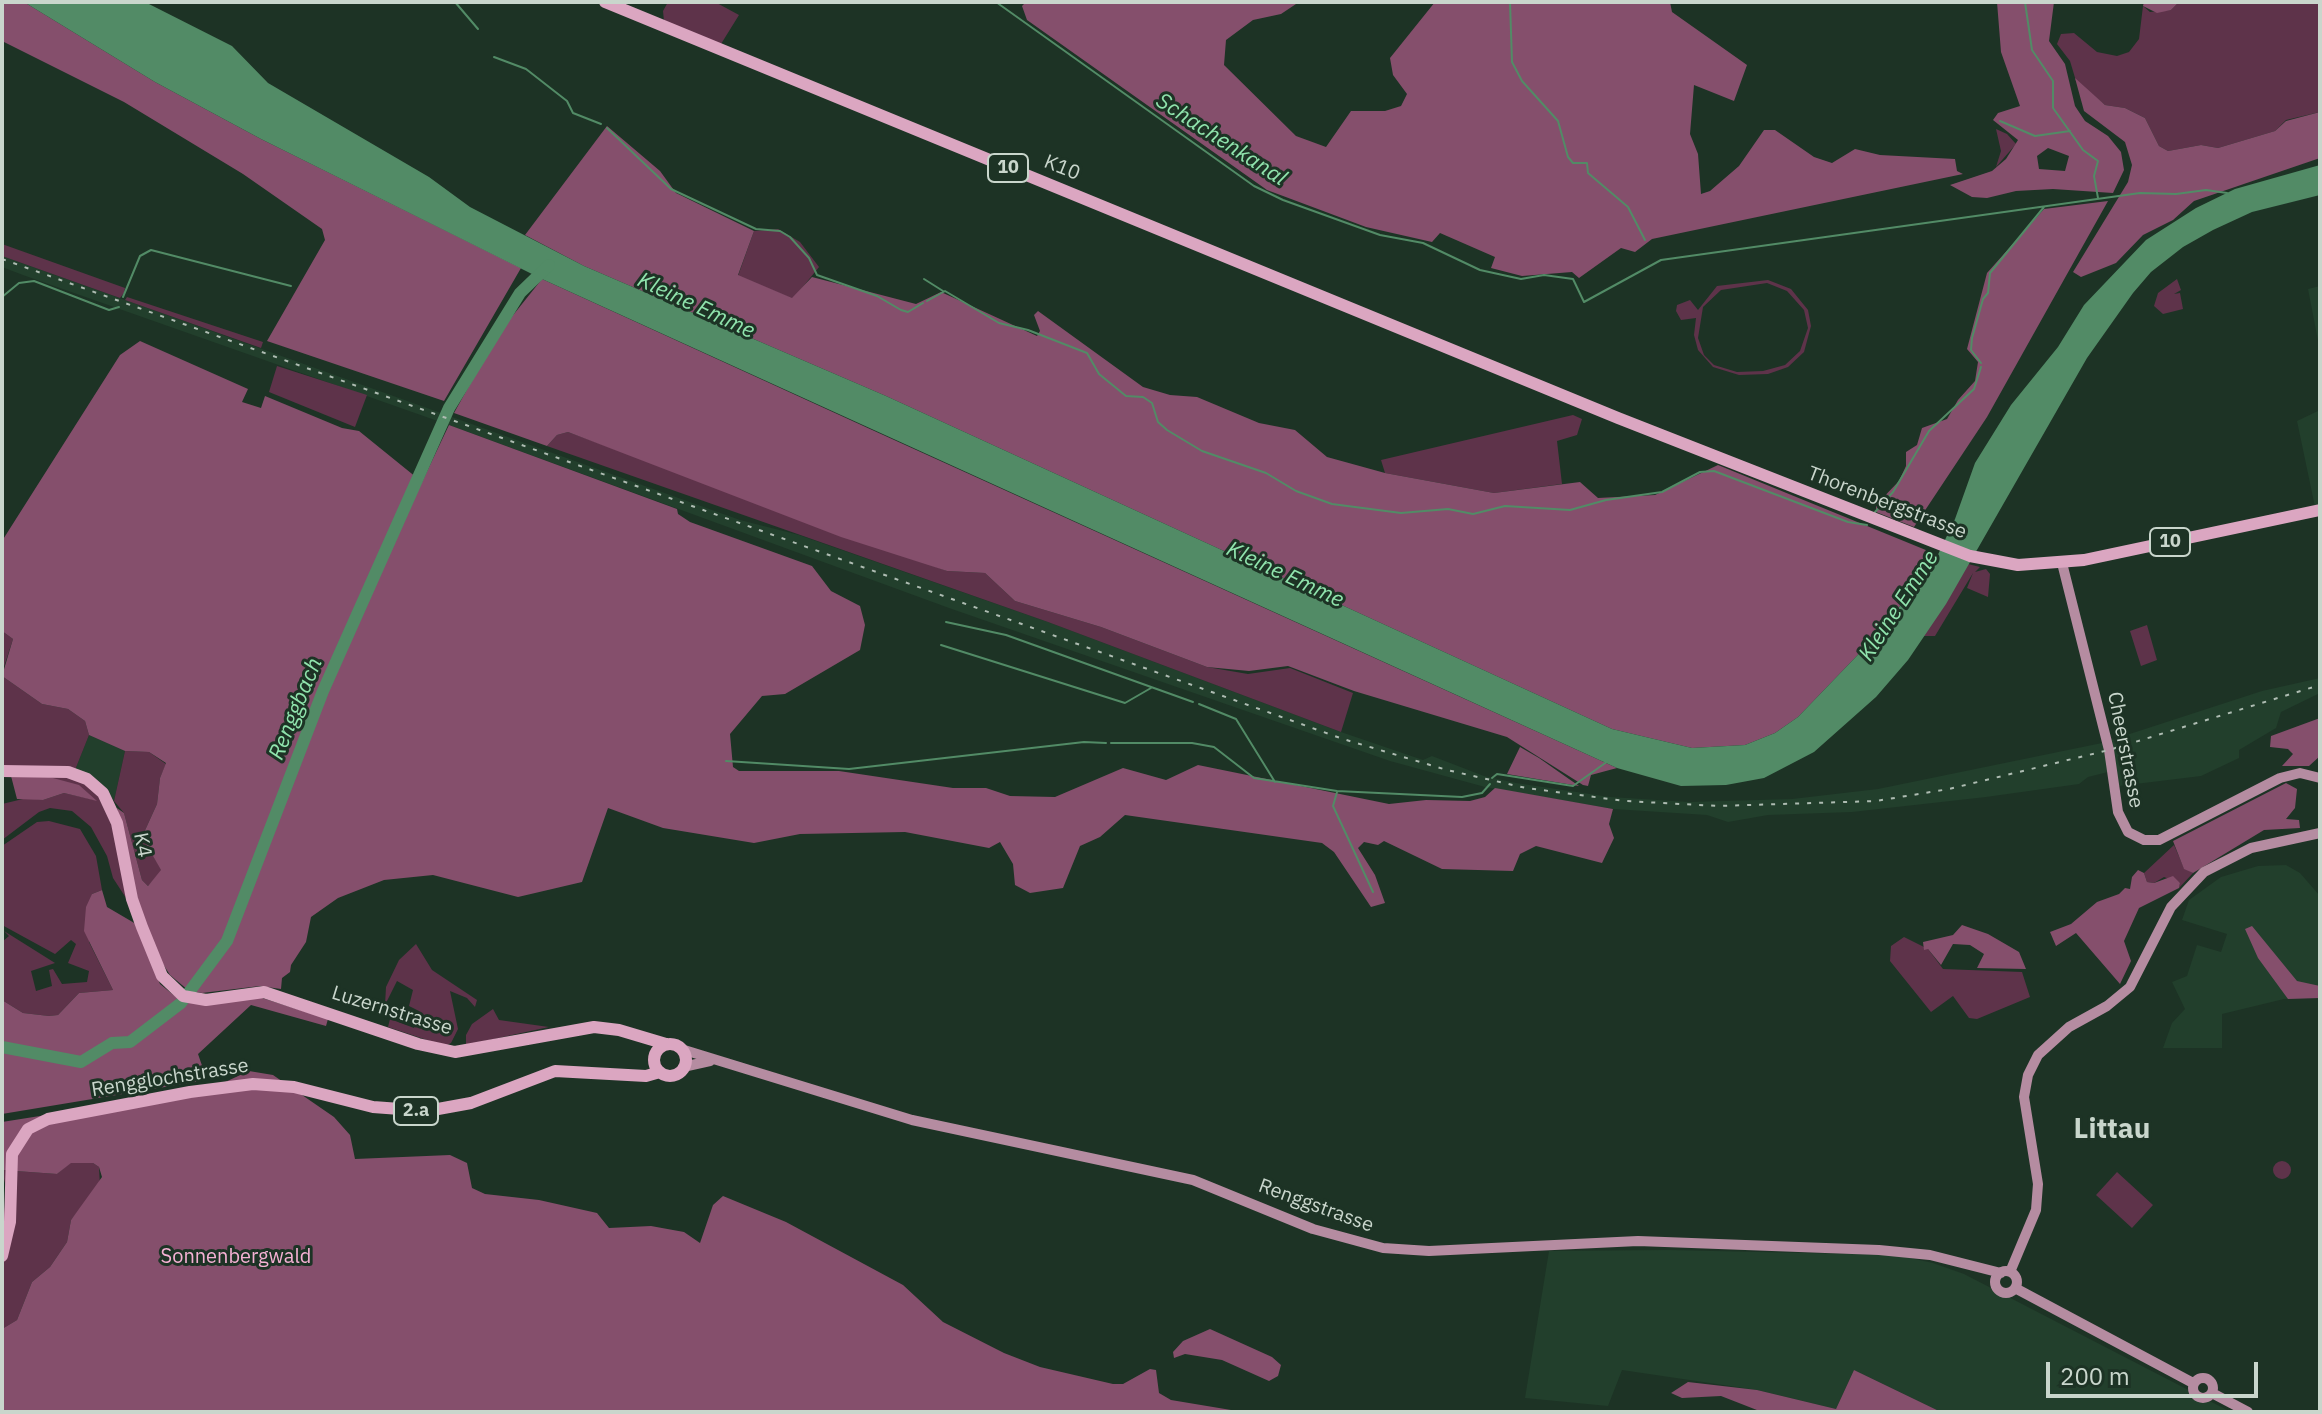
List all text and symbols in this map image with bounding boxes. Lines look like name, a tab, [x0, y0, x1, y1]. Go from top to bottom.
water label: Schachenkanal	[1151, 88, 1291, 192]
street label: K10	[1041, 150, 1083, 186]
road number: 10	[988, 154, 1028, 182]
water label: Kleine Emme	[633, 267, 759, 345]
street label: Thorenbergstrasse	[1804, 462, 1970, 544]
road number: 10	[2150, 528, 2190, 556]
water label: Kleine Emme	[1222, 536, 1348, 614]
water label: Kleine Emme	[1854, 546, 1944, 666]
water label: Renggbach	[264, 654, 328, 764]
street label: Cheerstrasse	[2102, 690, 2148, 810]
street label: K4	[128, 831, 156, 859]
street label: Luzernstrasse	[329, 981, 455, 1041]
street label: Rengglochstrasse	[90, 1054, 250, 1102]
road number: 2.a	[394, 1097, 438, 1125]
district label: Littau	[2074, 1113, 2150, 1147]
street label: Renggstrasse	[1255, 1174, 1377, 1238]
park label: Sonnenbergwald	[161, 1245, 311, 1269]
scale bar	[2050, 1346, 2262, 1396]
text: 200 m	[2060, 1360, 2130, 1392]

